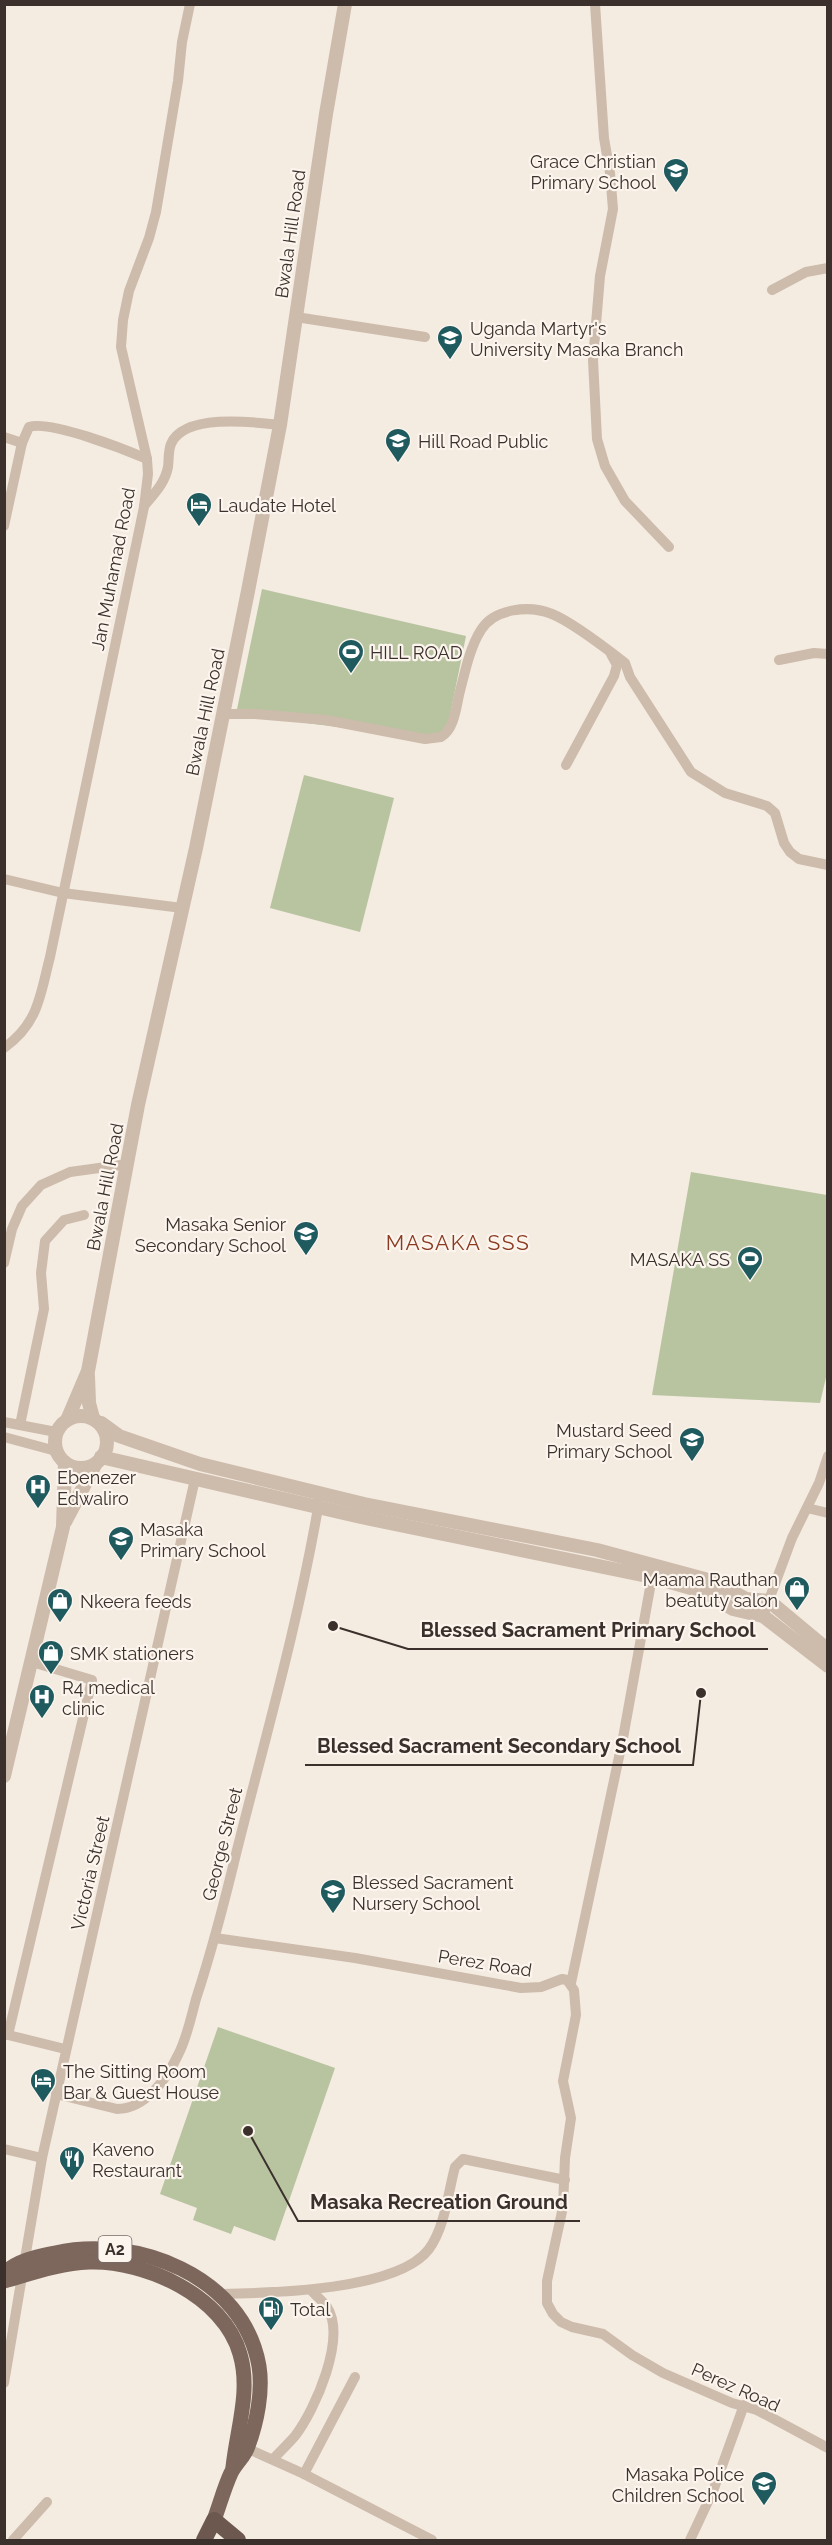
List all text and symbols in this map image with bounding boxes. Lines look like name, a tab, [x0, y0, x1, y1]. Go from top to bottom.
place label: Grace Christian Primary School	[530, 151, 656, 193]
school or university icon: Grace Christian Primary School	[661, 156, 691, 194]
street label: Bwala Hill Road	[271, 168, 309, 300]
place label: Uganda Martyr's University Masaka Branch	[470, 318, 683, 360]
school or university icon: Uganda Martyr's University Masaka Branch	[435, 323, 465, 361]
school or university icon: Hill Road Public	[383, 426, 413, 464]
place label: Hill Road Public	[418, 431, 549, 452]
street label: Jan Muhamad Road	[87, 486, 139, 652]
hotel icon: Laudate Hotel	[184, 490, 214, 528]
place label: Laudate Hotel	[218, 495, 336, 516]
sports icon: HILL ROAD	[336, 637, 366, 675]
place label: HILL ROAD	[370, 642, 463, 663]
street label: Bwala Hill Road	[181, 646, 229, 778]
street label: Bwala Hill Road	[82, 1121, 128, 1253]
place label: Masaka Senior Secondary School	[135, 1214, 287, 1256]
school or university icon: Masaka Senior Secondary School	[291, 1219, 321, 1257]
district label: MASAKA SSS	[386, 1230, 530, 1255]
sports icon: MASAKA SS	[735, 1244, 765, 1282]
place label: MASAKA SS	[630, 1249, 730, 1270]
place label: Mustard Seed Primary School	[546, 1420, 672, 1462]
school or university icon: Mustard Seed Primary School	[677, 1425, 707, 1463]
place label: Ebenezer Edwaliro	[57, 1467, 137, 1509]
hospital icon: Ebenezer Edwaliro	[23, 1472, 53, 1510]
place label: Masaka Primary School	[140, 1519, 266, 1561]
school or university icon: Masaka Primary School	[106, 1524, 136, 1562]
place label: Maama Rauthan beatuty salon	[643, 1569, 778, 1611]
shop icon: Maama Rauthan beatuty salon	[782, 1574, 812, 1612]
shop icon: Nkeera feeds	[45, 1586, 75, 1624]
place label: Nkeera feeds	[80, 1591, 192, 1612]
callout: Blessed Sacrament Primary School	[408, 1611, 768, 1649]
text: Blessed Sacrament Primary School	[420, 1618, 756, 1642]
shop icon: SMK stationers	[36, 1638, 66, 1676]
place label: SMK stationers	[70, 1643, 194, 1664]
place label: R4 medical clinic	[62, 1677, 155, 1719]
hospital icon: R4 medical clinic	[27, 1682, 57, 1720]
callout: Blessed Sacrament Secondary School	[305, 1727, 693, 1765]
text: Blessed Sacrament Secondary School	[317, 1734, 682, 1758]
street label: George Street	[198, 1785, 246, 1903]
street label: Victoria Street	[67, 1814, 113, 1932]
place label: Blessed Sacrament Nursery School	[352, 1872, 513, 1914]
school or university icon: Blessed Sacrament Nursery School	[318, 1877, 348, 1915]
street label: Perez Road	[437, 1945, 533, 1981]
place label: The Sitting Room Bar & Guest House	[63, 2061, 220, 2103]
hotel icon: The Sitting Room Bar & Guest House	[28, 2066, 58, 2104]
place label: Kaveno Restaurant	[92, 2139, 182, 2181]
restaurant icon: Kaveno Restaurant	[57, 2144, 87, 2182]
callout: Masaka Recreation Ground	[298, 2183, 580, 2221]
text: Masaka Recreation Ground	[310, 2190, 568, 2214]
road number: A2	[98, 2236, 132, 2262]
fuel station icon: Total	[256, 2294, 286, 2332]
place label: Total	[290, 2299, 330, 2320]
street label: Perez Road	[688, 2358, 784, 2416]
place label: Masaka Police Children School	[612, 2464, 744, 2506]
school or university icon: Masaka Police Children School	[749, 2469, 779, 2507]

